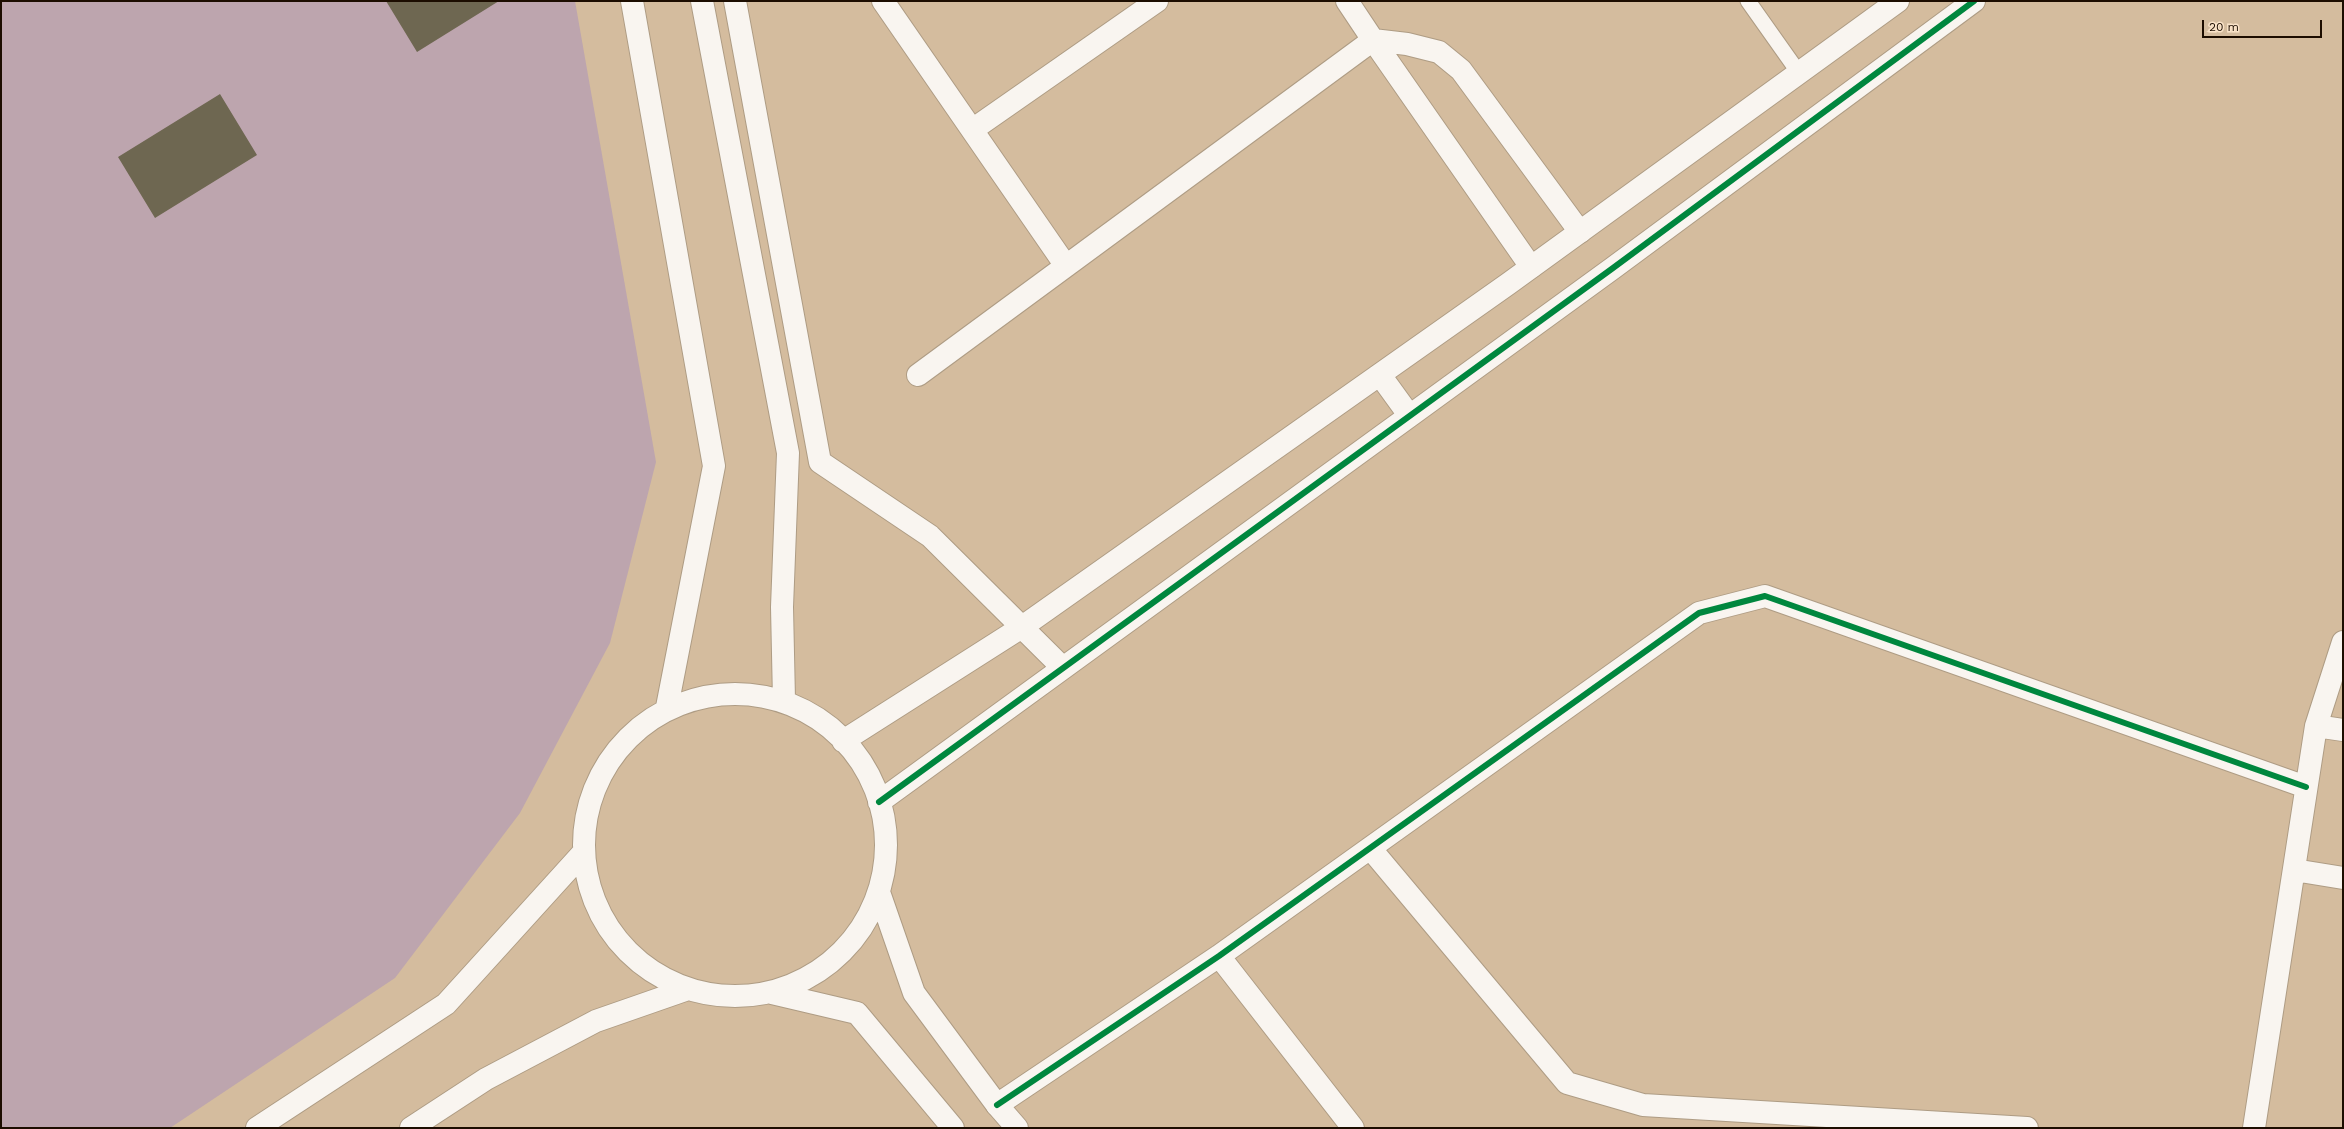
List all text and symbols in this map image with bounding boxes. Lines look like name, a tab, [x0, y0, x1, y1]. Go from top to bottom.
scale bar	[2204, 12, 2324, 38]
text: 20 m	[2209, 20, 2239, 34]

